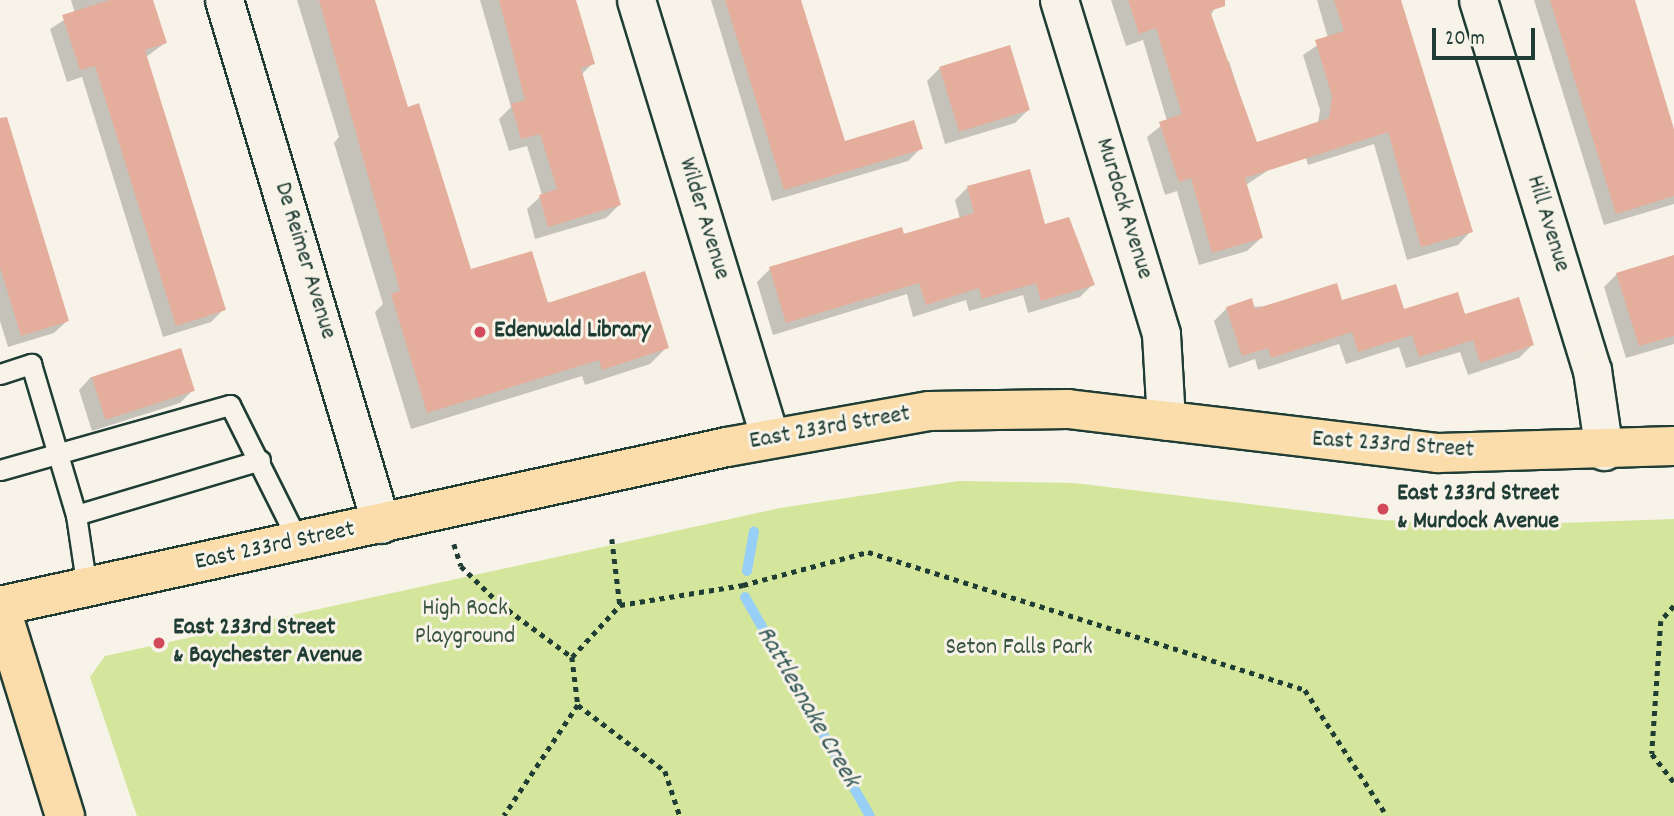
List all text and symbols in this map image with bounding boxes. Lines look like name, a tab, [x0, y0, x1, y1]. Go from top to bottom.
scale bar	[1436, 14, 1539, 58]
text: 20 m	[1445, 25, 1485, 55]
street label: Murdock Avenue	[1088, 135, 1158, 283]
street label: Wilder Avenue	[671, 155, 735, 283]
street label: Hill Avenue	[1519, 172, 1575, 276]
street label: De Reimer Avenue	[267, 179, 341, 343]
place label: Edenwald Library	[494, 318, 650, 346]
marker: Edenwald Library	[472, 324, 488, 340]
street label: East 233rd Street	[748, 401, 912, 457]
street label: East 233rd Street	[1311, 426, 1475, 466]
place label: East 233rd Street & Murdock Avenue	[1397, 481, 1559, 537]
marker: East 233rd Street & Murdock Avenue	[1375, 501, 1391, 517]
street label: East 233rd Street	[193, 516, 357, 578]
park label: High Rock Playground	[415, 596, 515, 652]
place label: East 233rd Street & Baychester Avenue	[173, 615, 362, 671]
water label: Rattlesnake Creek	[748, 621, 866, 793]
marker: East 233rd Street & Baychester Avenue	[151, 635, 167, 651]
park label: Seton Falls Park	[945, 635, 1093, 663]

